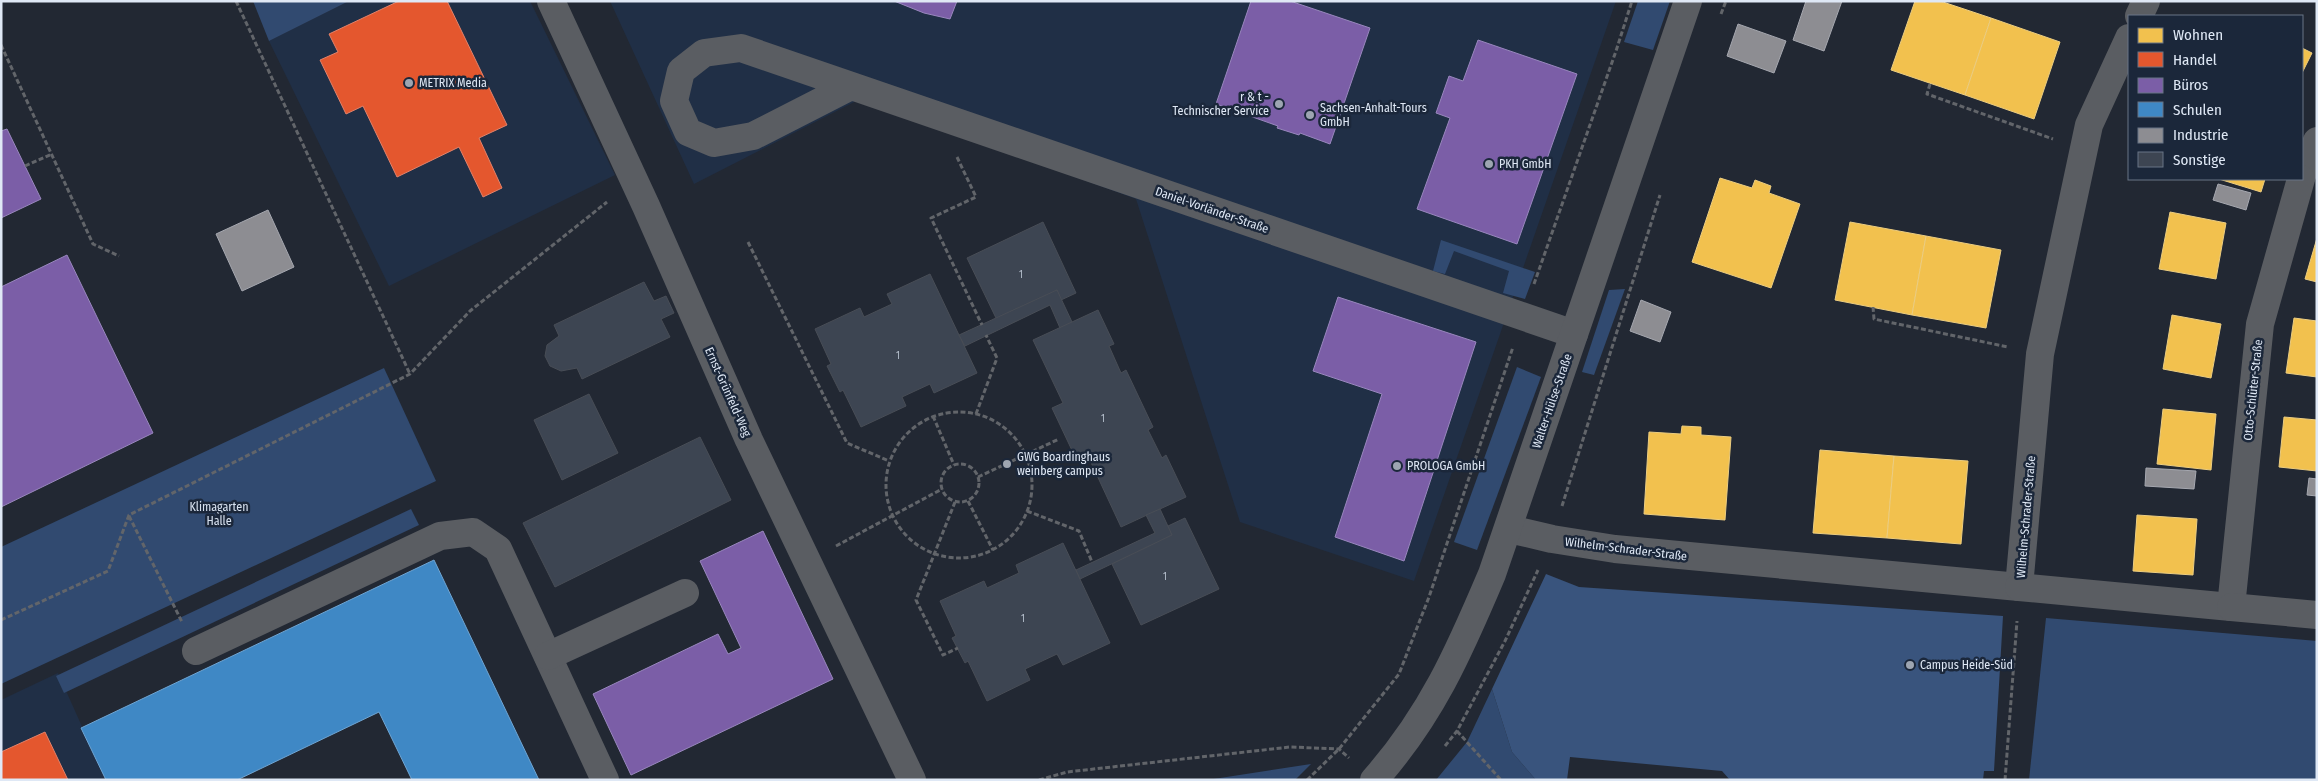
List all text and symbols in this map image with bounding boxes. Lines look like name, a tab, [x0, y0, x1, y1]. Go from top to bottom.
legend	[2128, 15, 2303, 180]
text: Wohnen	[2173, 26, 2223, 44]
text: Handel	[2173, 51, 2217, 69]
place label: METRIX Media	[419, 76, 487, 90]
text: Büros	[2173, 76, 2208, 94]
marker: METRIX Media	[403, 77, 415, 89]
place label: r & t - Technischer Service	[1173, 90, 1269, 118]
marker: r & t - Technischer Service	[1273, 98, 1285, 110]
place label: Sachsen-Anhalt-Tours GmbH	[1320, 101, 1427, 129]
text: Schulen	[2173, 101, 2222, 119]
marker: Sachsen-Anhalt-Tours GmbH	[1304, 109, 1316, 121]
text: Industrie	[2173, 126, 2228, 144]
text: Sonstige	[2173, 151, 2226, 169]
place label: PKH GmbH	[1499, 157, 1551, 171]
marker: PKH GmbH	[1483, 158, 1495, 170]
street label: Daniel-Vorländer-Straße	[1154, 184, 1271, 236]
house number: 1	[1019, 269, 1023, 281]
street label: Otto-Schlüter-Straße	[2241, 339, 2265, 441]
street label: Ernst-Grünfeld-Weg	[702, 345, 754, 439]
house number: 1	[896, 350, 900, 362]
street label: Walter-Hülse-Straße	[1529, 352, 1575, 450]
house number: 1	[1101, 413, 1105, 425]
place label: GWG Boardinghaus weinberg campus	[1017, 450, 1110, 478]
street label: Wilhelm-Schrader-Straße	[2014, 455, 2038, 579]
marker: GWG Boardinghaus weinberg campus	[1001, 458, 1013, 470]
place label: PROLOGA GmbH	[1407, 459, 1485, 473]
marker: PROLOGA GmbH	[1391, 460, 1403, 472]
park label: Klimagarten Halle	[189, 500, 249, 528]
street label: Wilhelm-Schrader-Straße	[1564, 535, 1688, 563]
house number: 1	[1163, 571, 1167, 583]
house number: 1	[1021, 613, 1025, 625]
place label: Campus Heide-Süd	[1920, 658, 2013, 672]
marker: Campus Heide-Süd	[1904, 659, 1916, 671]

